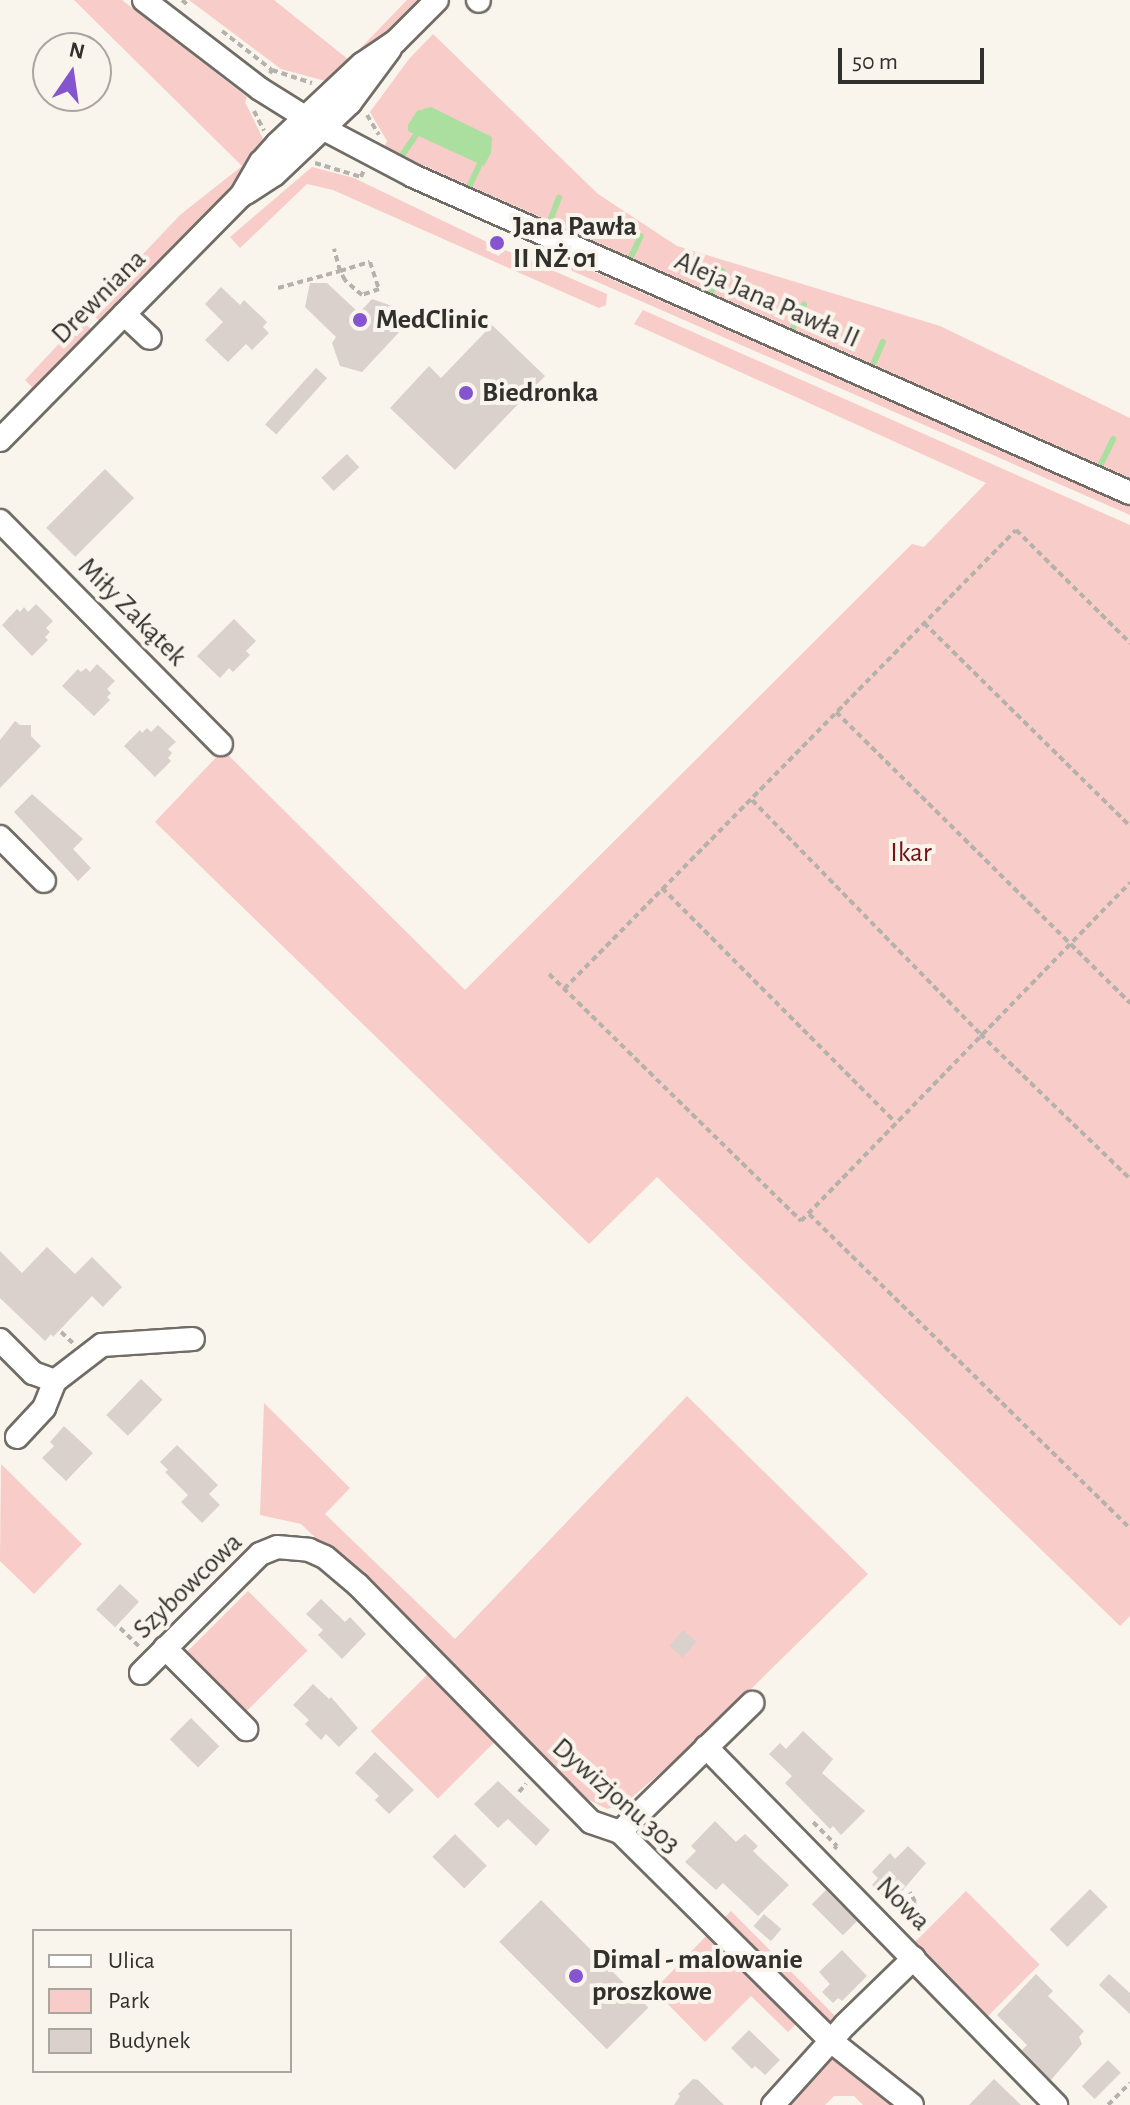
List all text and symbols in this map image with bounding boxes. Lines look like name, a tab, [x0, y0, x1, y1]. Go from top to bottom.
north arrow	[32, 32, 112, 112]
scale bar	[842, 32, 988, 82]
text: N	[67, 38, 87, 63]
text: 50 m	[852, 50, 898, 74]
place label: Jana Pawła II NŻ 01	[513, 210, 637, 276]
marker: Jana Pawła II NŻ 01	[488, 234, 506, 252]
street label: Drewniana	[45, 243, 153, 351]
street label: Aleja Jana Pawła II	[669, 244, 865, 356]
place label: MedClinic	[376, 303, 488, 337]
marker: MedClinic	[351, 311, 369, 329]
place label: Biedronka	[482, 376, 599, 410]
marker: Biedronka	[457, 384, 475, 402]
street label: Miły Zakątek	[71, 551, 193, 673]
park label: Ikar	[890, 836, 932, 870]
street label: Szybowcowa	[127, 1526, 249, 1646]
street label: Dywizjonu 303	[545, 1731, 687, 1861]
street label: Nowa	[869, 1870, 937, 1938]
legend	[32, 1929, 292, 2073]
place label: Dimal - malowanie proszkowe	[592, 1943, 803, 2009]
text: Ulica	[108, 1949, 155, 1973]
marker: Dimal - malowanie proszkowe	[567, 1967, 585, 1985]
text: Park	[108, 1989, 149, 2013]
text: Budynek	[108, 2029, 190, 2053]

